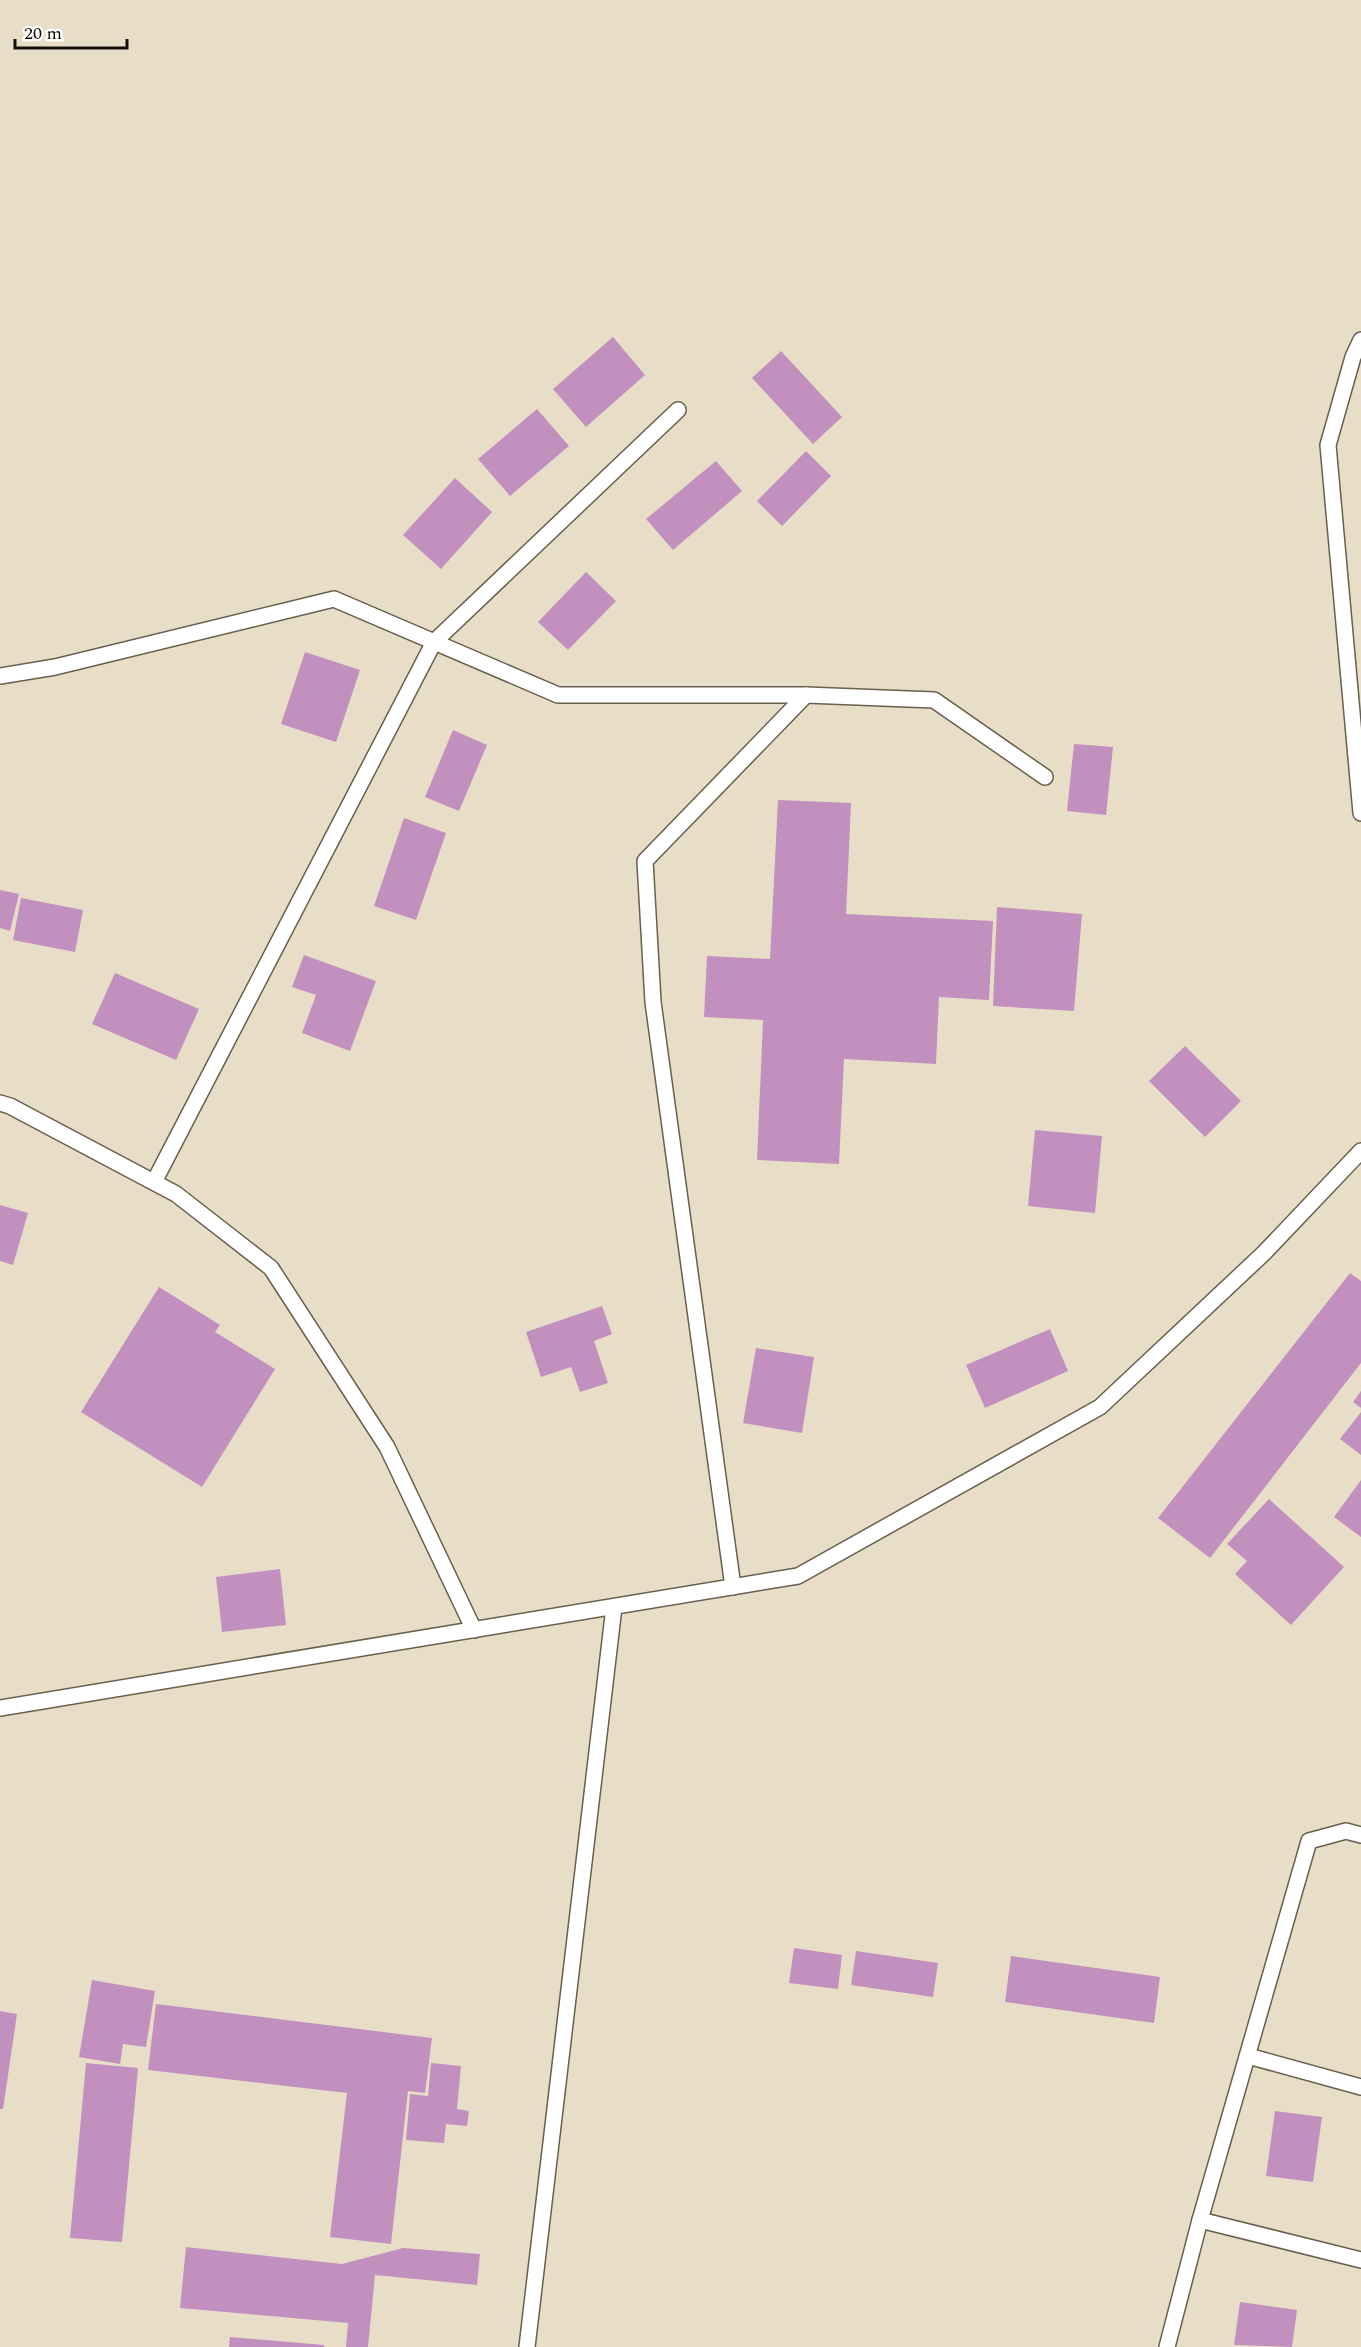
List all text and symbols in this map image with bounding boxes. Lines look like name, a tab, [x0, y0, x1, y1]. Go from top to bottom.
scale bar	[15, 12, 128, 50]
text: 20 m	[24, 20, 62, 47]

